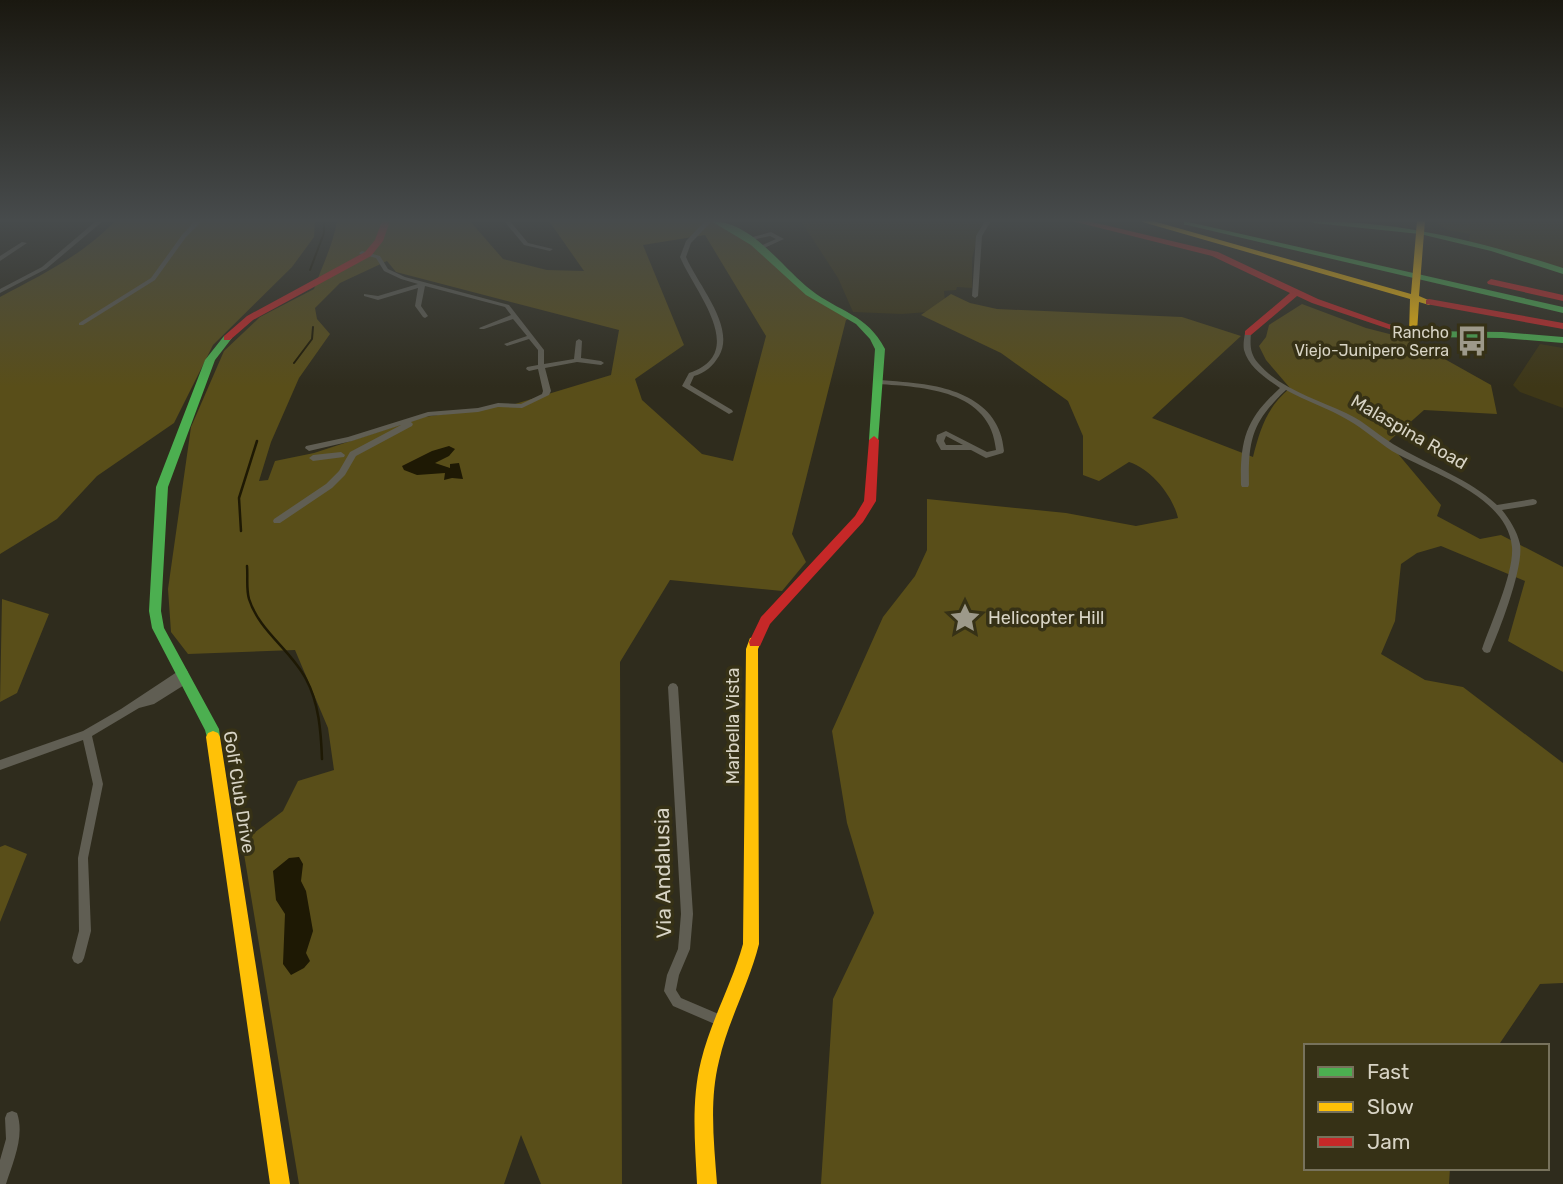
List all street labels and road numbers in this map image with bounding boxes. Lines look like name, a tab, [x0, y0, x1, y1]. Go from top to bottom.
street label: Malaspina Road	[1347, 390, 1471, 474]
street label: Marbella Vista	[722, 668, 744, 784]
street label: Golf Club Drive	[218, 729, 260, 855]
street label: Via Andalusia	[649, 807, 676, 939]

